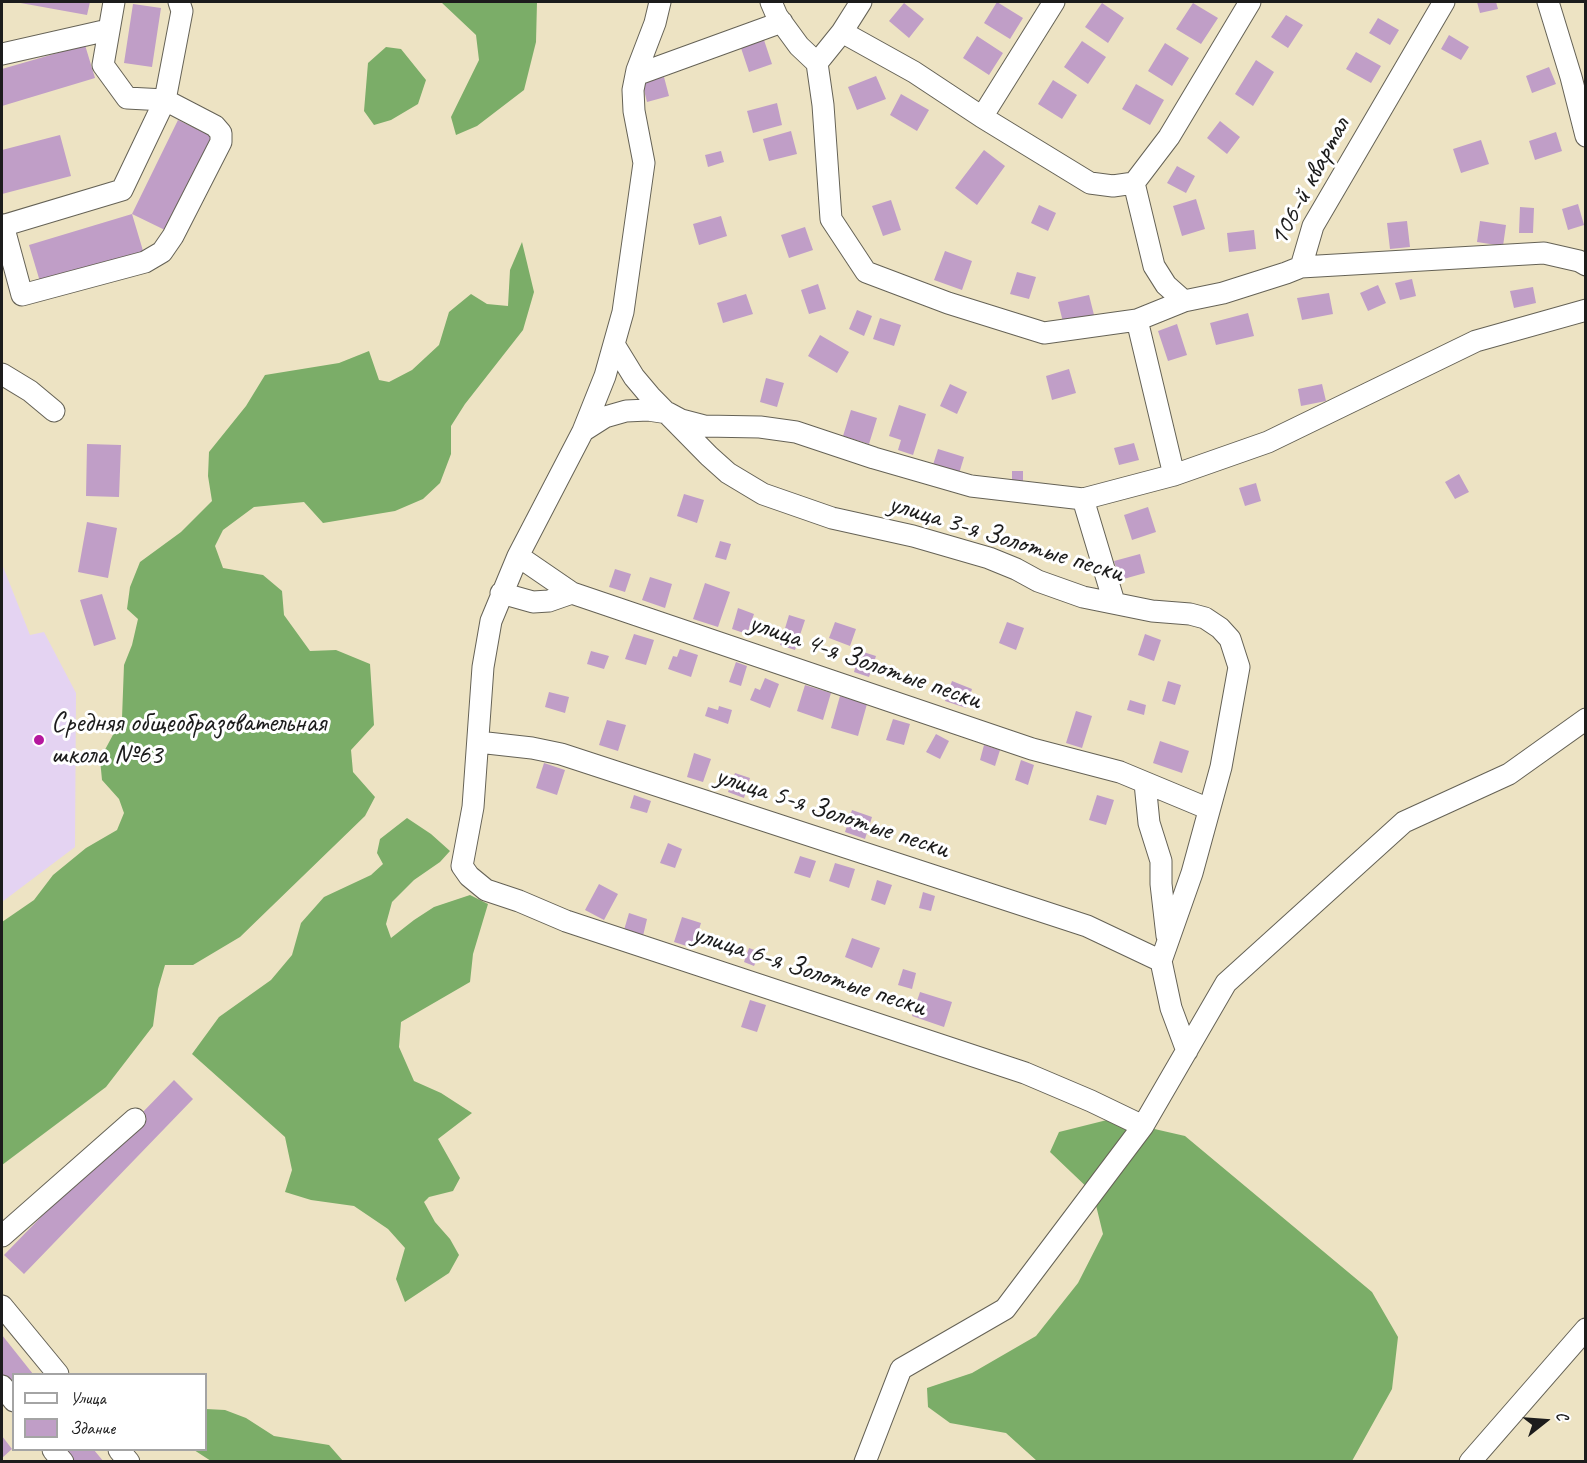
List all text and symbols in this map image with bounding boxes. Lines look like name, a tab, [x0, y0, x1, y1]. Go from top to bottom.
street label: 106-й квартал	[1262, 112, 1358, 252]
street label: улица 3-я Золотые пески	[885, 487, 1127, 591]
street label: улица 4-я Золотые пески	[744, 606, 986, 718]
place label: Средняя общеобразовательная школа №63	[51, 707, 326, 773]
marker: Средняя общеобразовательная школа №63	[32, 733, 46, 747]
street label: улица 5-я Золотые пески	[711, 759, 953, 867]
street label: улица 6-я Золотые пески	[688, 917, 930, 1025]
legend	[12, 1373, 207, 1451]
text: Улица	[70, 1387, 106, 1409]
north arrow	[1515, 1391, 1575, 1451]
text: С	[1551, 1409, 1573, 1422]
text: Здание	[70, 1417, 115, 1439]

